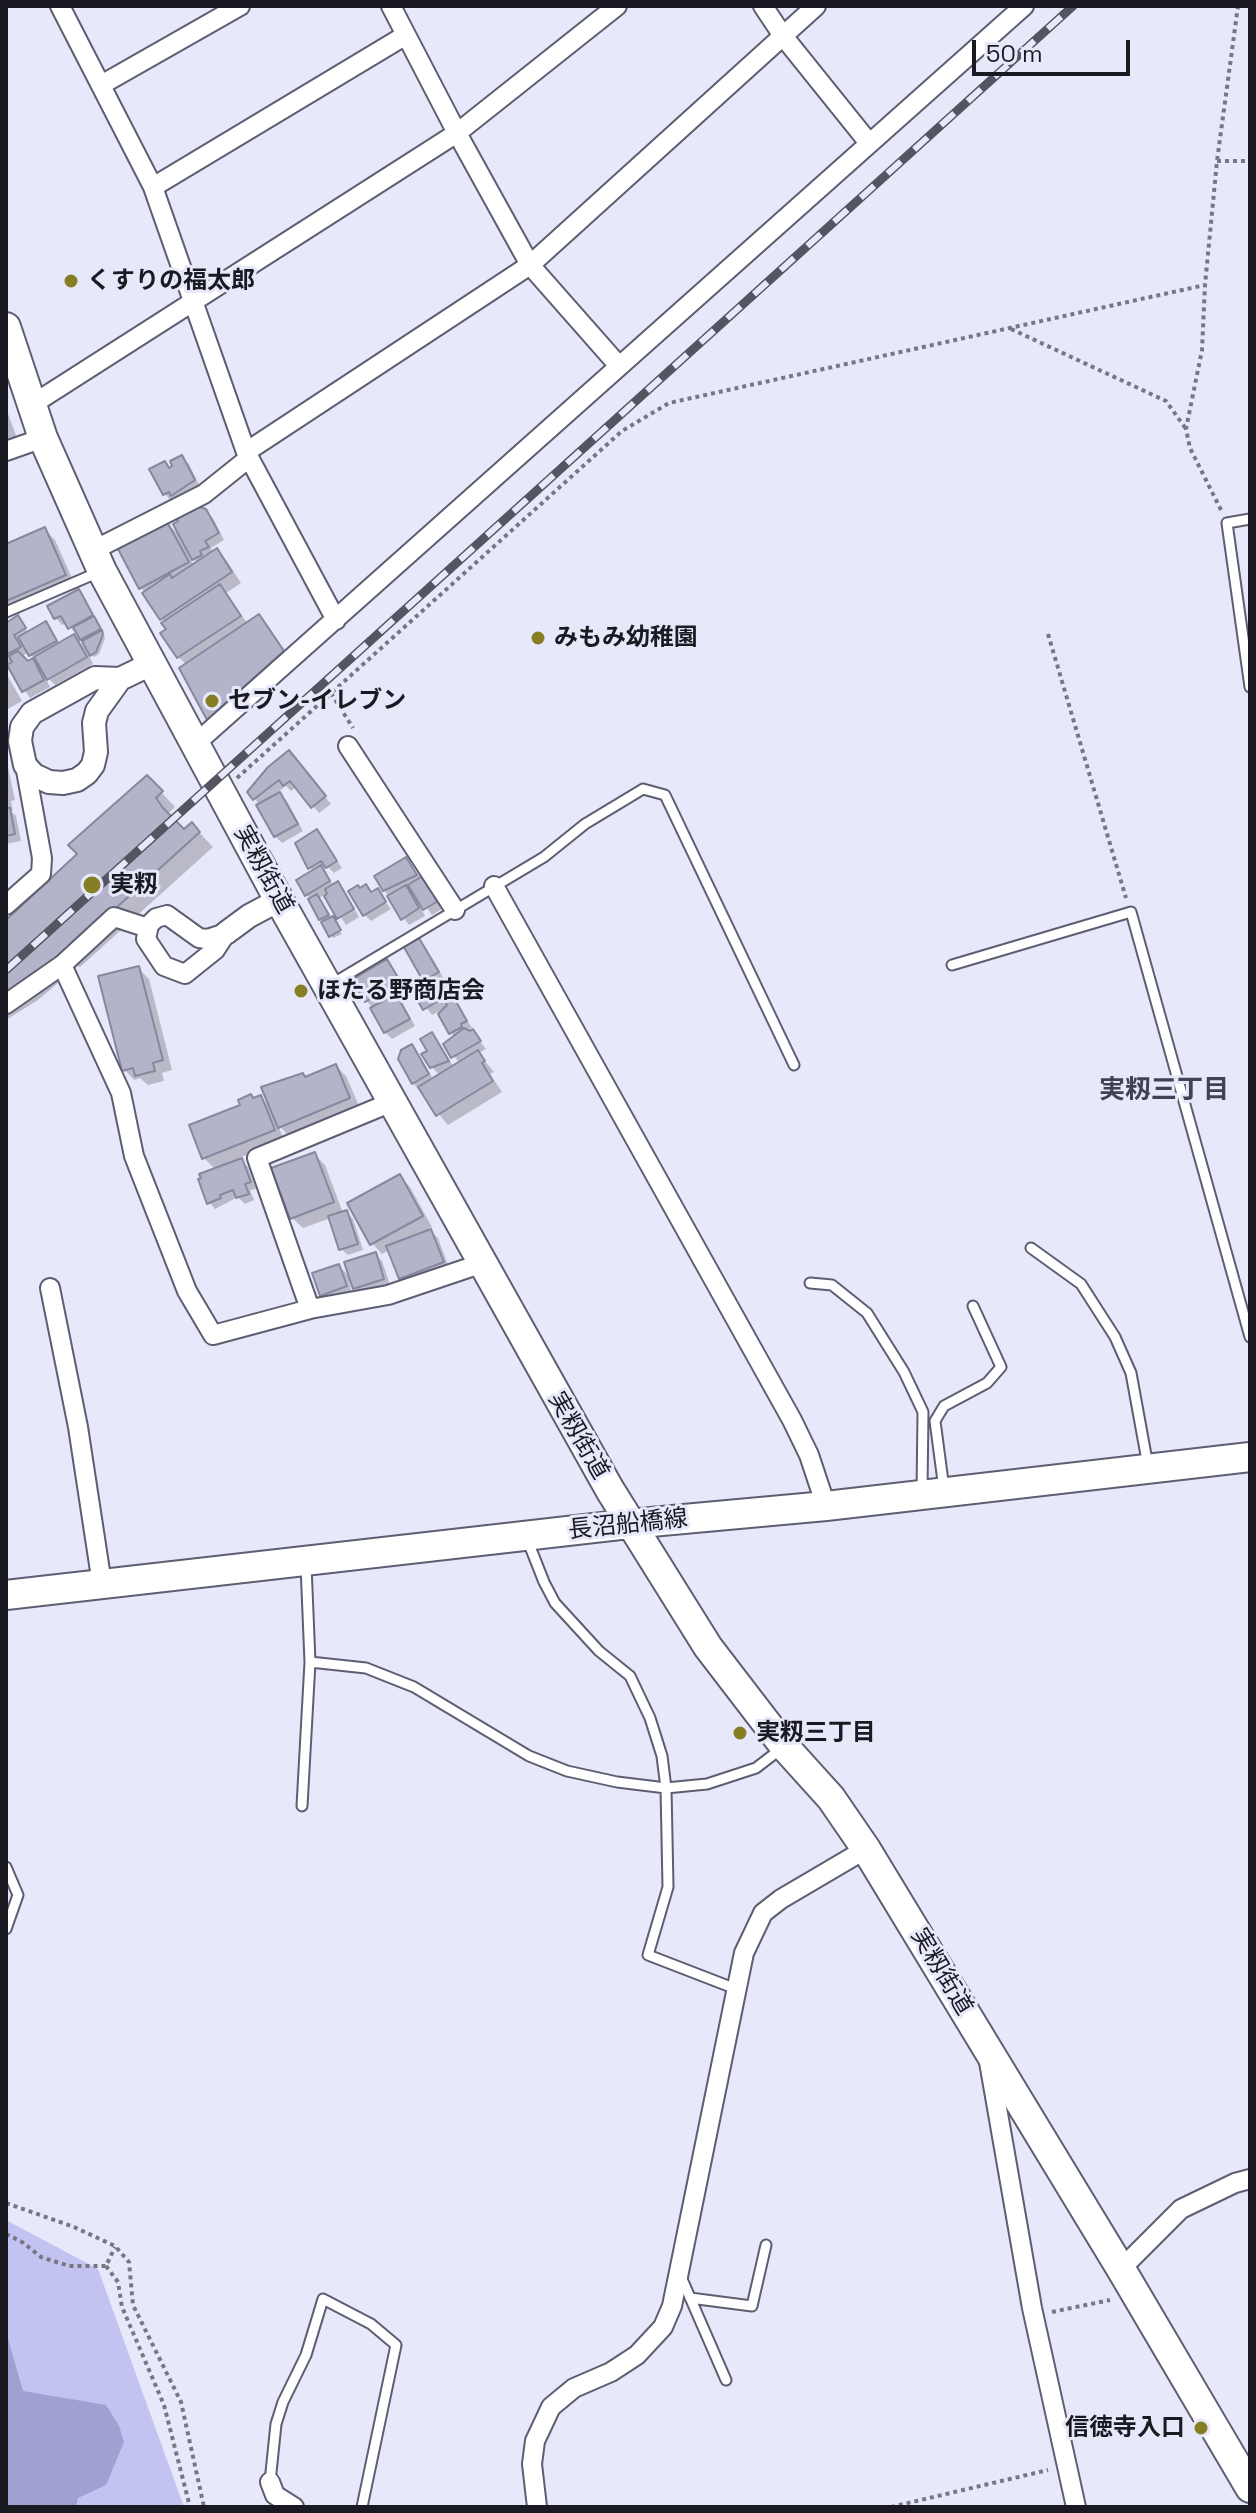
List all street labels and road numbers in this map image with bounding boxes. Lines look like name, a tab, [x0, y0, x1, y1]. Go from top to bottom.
street label: 実籾街道	[227, 821, 299, 919]
street label: 実籾街道	[542, 1387, 614, 1485]
street label: 長沼船橋線	[567, 1504, 689, 1546]
street label: 実籾街道	[904, 1923, 978, 2021]

